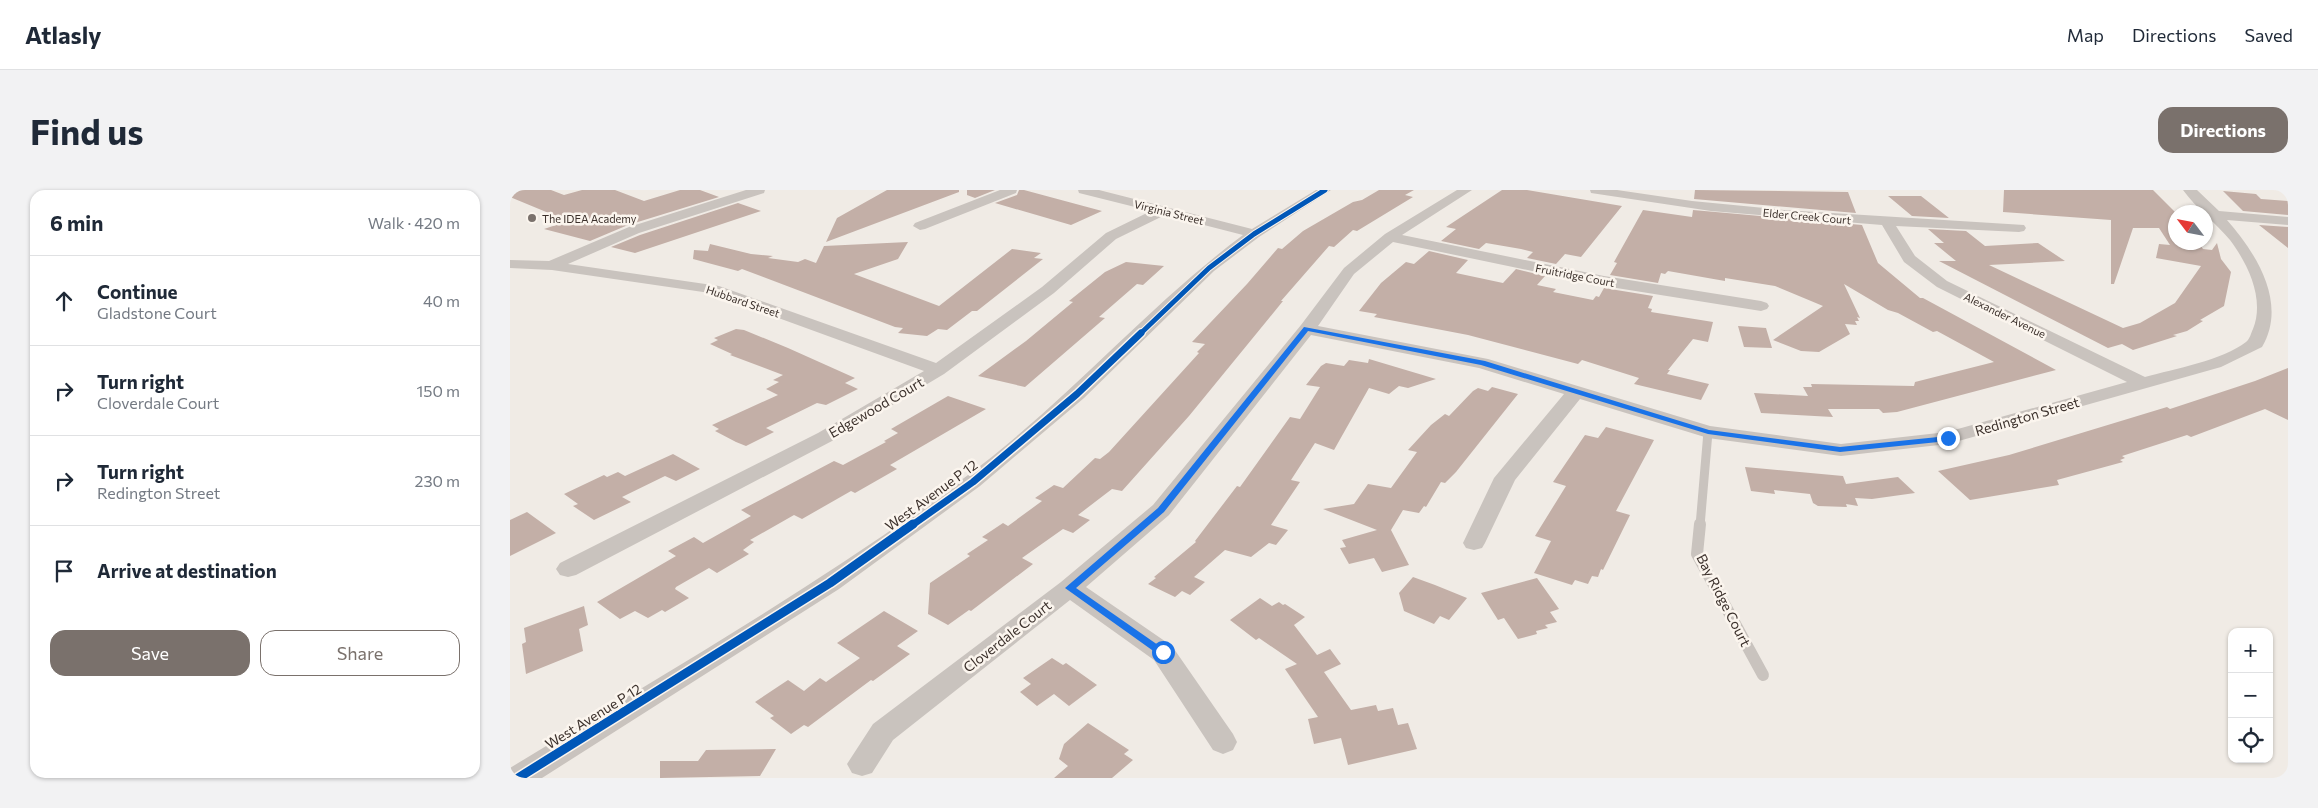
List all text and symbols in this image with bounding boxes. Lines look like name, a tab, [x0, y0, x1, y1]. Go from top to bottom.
text: Atlasly	[25, 20, 102, 49]
text: Map	[2067, 24, 2104, 46]
text: Directions	[2132, 24, 2216, 46]
text: Saved	[2244, 24, 2293, 46]
button: Directions	[2158, 107, 2288, 153]
text: Find us	[30, 109, 144, 152]
street label: Virginia Street	[1133, 197, 1206, 227]
north arrow	[2168, 205, 2213, 250]
street label: Elder Creek Court	[1762, 206, 1852, 226]
text: 6 min	[50, 210, 103, 235]
marker: The IDEA Academy	[526, 212, 538, 224]
place label: The IDEA Academy	[542, 212, 637, 225]
text: Walk · 420 m	[368, 213, 460, 232]
street label: Fruitridge Court	[1534, 261, 1616, 289]
text: Continue	[97, 280, 177, 303]
street label: Hubbard Street	[705, 282, 782, 320]
icon: ahead	[50, 287, 78, 315]
street label: Alexander Avenue	[1962, 290, 2048, 341]
text: 40 m	[423, 291, 460, 310]
text: Gladstone Court	[97, 303, 217, 322]
text: Turn right	[97, 370, 184, 393]
street label: Edgewood Court	[826, 373, 927, 441]
icon: right	[50, 377, 78, 405]
text: 150 m	[417, 381, 460, 400]
text: Cloverdale Court	[97, 393, 219, 412]
street label: Redington Street	[1973, 393, 2081, 439]
route end	[1937, 427, 1960, 450]
street label: West Avenue P 12	[882, 456, 981, 534]
text: Turn right	[97, 460, 184, 483]
icon: right	[50, 467, 78, 495]
text: 230 m	[415, 471, 460, 490]
text: Redington Street	[97, 483, 220, 502]
street label: Bay Ridge Court	[1693, 551, 1755, 649]
icon: arrive	[50, 557, 78, 585]
text: Arrive at destination	[97, 559, 277, 582]
street label: Cloverdale Court	[960, 596, 1055, 676]
map controls	[2228, 628, 2273, 763]
button: +	[2228, 628, 2273, 673]
button: Save	[50, 630, 250, 676]
button: Share	[260, 630, 460, 676]
route start	[1152, 641, 1175, 664]
button: −	[2228, 673, 2273, 718]
street label: West Avenue P 12	[542, 680, 644, 752]
button: locate	[2228, 718, 2273, 763]

